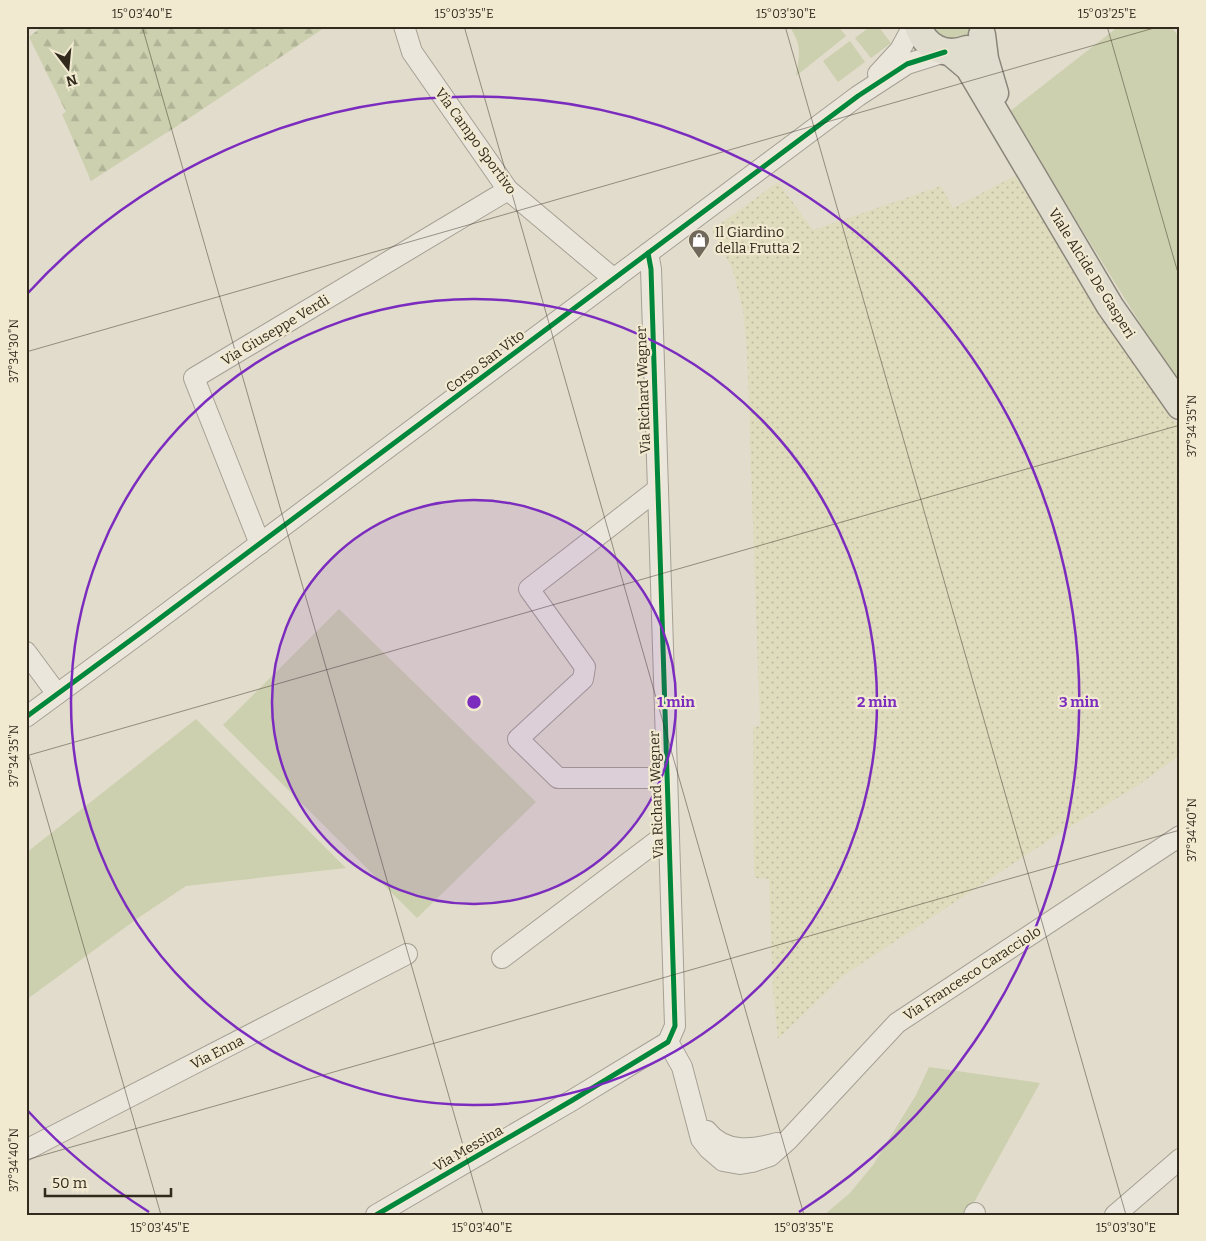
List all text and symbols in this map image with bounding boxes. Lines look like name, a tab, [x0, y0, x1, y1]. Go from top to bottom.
text: 15°03'40"E	[112, 7, 172, 21]
text: 15°03'35"E	[435, 7, 493, 21]
text: 15°03'30"E	[756, 7, 816, 21]
text: 15°03'25"E	[1078, 7, 1136, 21]
north arrow	[42, 42, 92, 92]
text: N	[64, 70, 79, 90]
street label: Via Campo Sportivo	[431, 85, 520, 198]
street label: Viale Alcide De Gasperi	[1045, 205, 1139, 341]
place label: Il Giardino della Frutta 2	[715, 224, 800, 257]
shop icon: Il Giardino della Frutta 2	[687, 228, 711, 259]
street label: Via Giuseppe Verdi	[218, 292, 332, 369]
text: 37°34'30"N	[7, 319, 21, 383]
street label: Corso San Vito	[443, 326, 528, 396]
street label: Via Richard Wagner	[633, 326, 654, 454]
text: 37°34'35"N	[1185, 394, 1199, 457]
centre of rings	[465, 693, 483, 711]
text: 1 min	[657, 693, 695, 711]
text: 2 min	[857, 693, 897, 711]
text: 3 min	[1059, 693, 1099, 711]
text: 37°34'35"N	[7, 724, 21, 787]
street label: Via Richard Wagner	[646, 731, 667, 859]
text: 37°34'40"N	[1185, 798, 1199, 862]
street label: Via Francesco Caracciolo	[900, 923, 1044, 1024]
street label: Via Enna	[188, 1032, 247, 1073]
street label: Via Messina	[430, 1122, 506, 1175]
text: 37°34'40"N	[7, 1128, 21, 1192]
scale bar	[45, 1166, 171, 1198]
text: 50 m	[52, 1174, 88, 1192]
text: 15°03'45"E	[131, 1221, 189, 1235]
text: 15°03'40"E	[452, 1221, 512, 1235]
text: 15°03'35"E	[775, 1221, 833, 1235]
text: 15°03'30"E	[1096, 1221, 1156, 1235]

